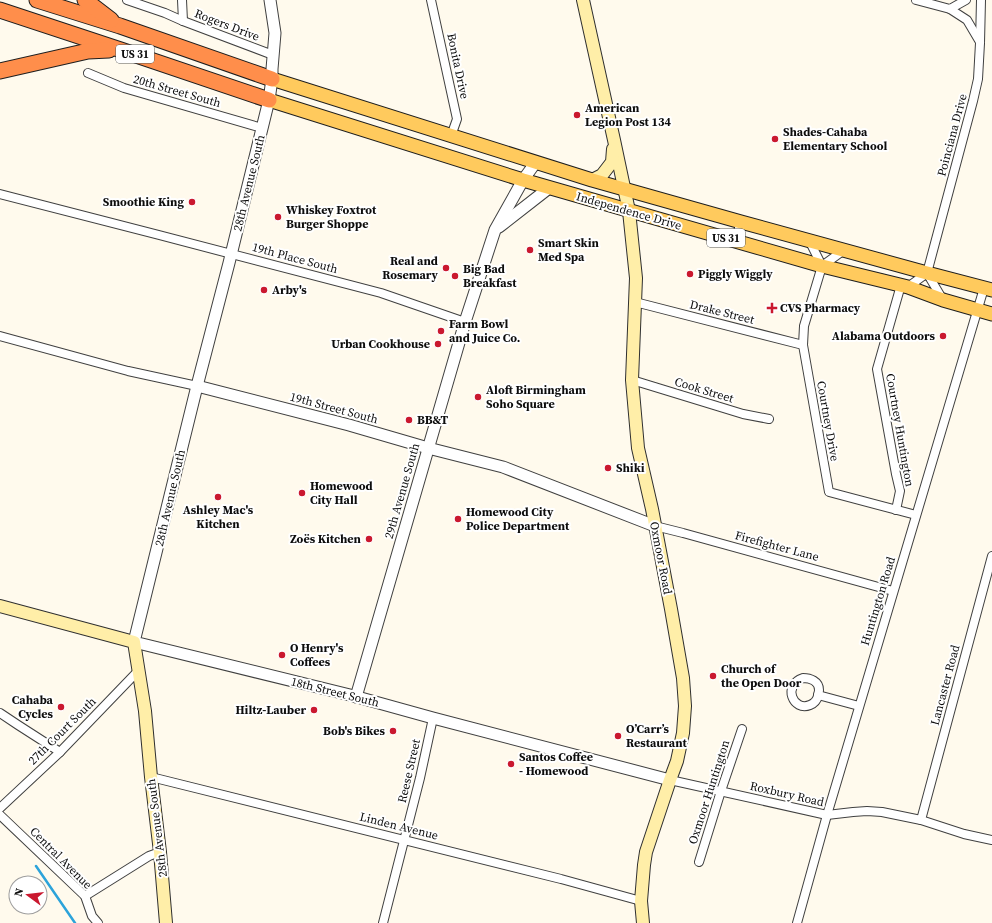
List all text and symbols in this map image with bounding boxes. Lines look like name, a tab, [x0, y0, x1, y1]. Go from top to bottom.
street label: Rogers Drive	[192, 5, 262, 45]
street label: Bonita Drive	[443, 32, 473, 100]
road number: US 31	[116, 45, 154, 63]
street label: 20th Street South	[131, 71, 223, 111]
street label: Poinciana Drive	[933, 92, 971, 178]
place label: American Legion Post 134	[585, 100, 671, 130]
marker: American Legion Post 134	[572, 110, 582, 120]
place label: Shades-Cahaba Elementary School	[783, 124, 888, 154]
street label: 28th Avenue South	[229, 133, 269, 233]
marker: Shades-Cahaba Elementary School	[770, 134, 780, 144]
street label: Independence Drive	[574, 188, 684, 234]
place label: Smoothie King	[103, 194, 184, 210]
marker: Smoothie King	[187, 197, 197, 207]
place label: Whiskey Foxtrot Burger Shoppe	[286, 202, 377, 232]
marker: Whiskey Foxtrot Burger Shoppe	[273, 212, 283, 222]
road number: US 31	[707, 229, 745, 247]
place label: Smart Skin Med Spa	[538, 235, 600, 265]
street label: 19th Place South	[250, 239, 340, 277]
marker: Smart Skin Med Spa	[525, 245, 535, 255]
place label: Real and Rosemary	[382, 253, 439, 283]
place label: Big Bad Breakfast	[463, 261, 517, 291]
marker: Real and Rosemary	[441, 263, 451, 273]
place label: Piggly Wiggly	[698, 266, 773, 282]
marker: Piggly Wiggly	[685, 269, 695, 279]
marker: Big Bad Breakfast	[450, 271, 460, 281]
place label: Arby's	[272, 282, 307, 298]
marker: Arby's	[259, 285, 269, 295]
street label: Drake Street	[688, 296, 756, 328]
place label: CVS Pharmacy	[780, 300, 861, 316]
marker: CVS Pharmacy	[767, 303, 777, 313]
place label: Farm Bowl and Juice Co.	[449, 316, 520, 346]
marker: Farm Bowl and Juice Co.	[436, 326, 446, 336]
place label: Alabama Outdoors	[832, 328, 936, 344]
marker: Alabama Outdoors	[938, 331, 948, 341]
place label: Urban Cookhouse	[331, 336, 430, 352]
marker: Urban Cookhouse	[433, 339, 443, 349]
street label: Courtney Huntington	[882, 372, 918, 488]
street label: Cook Street	[672, 373, 736, 407]
street label: Courtney Drive	[813, 380, 843, 462]
place label: Aloft Birmingham Soho Square	[486, 382, 586, 412]
street label: 19th Street South	[288, 389, 380, 427]
marker: Aloft Birmingham Soho Square	[473, 392, 483, 402]
place label: BB&T	[417, 412, 448, 428]
marker: BB&T	[404, 415, 414, 425]
street label: 29th Avenue South	[381, 441, 423, 541]
street label: 28th Avenue South	[151, 448, 189, 548]
place label: Shiki	[616, 460, 645, 476]
marker: Shiki	[603, 463, 613, 473]
place label: Homewood City Hall	[310, 478, 373, 508]
marker: Homewood City Hall	[297, 488, 307, 498]
marker: Ashley Mac's Kitchen	[213, 492, 223, 502]
place label: Ashley Mac's Kitchen	[183, 502, 254, 532]
place label: Homewood City Police Department	[466, 504, 570, 534]
marker: Homewood City Police Department	[453, 514, 463, 524]
street label: Oxmoor Road	[646, 520, 676, 596]
street label: Firefighter Lane	[733, 527, 821, 565]
place label: Zoës Kitchen	[290, 531, 362, 547]
marker: Zoës Kitchen	[364, 534, 374, 544]
street label: Huntington Road	[857, 554, 899, 647]
place label: O Henry's Coffees	[290, 640, 344, 670]
street label: Lancaster Road	[927, 643, 963, 727]
marker: O Henry's Coffees	[277, 650, 287, 660]
place label: Church of the Open Door	[721, 661, 802, 691]
marker: Church of the Open Door	[708, 671, 718, 681]
street label: 18th Street South	[289, 673, 381, 711]
place label: Cahaba Cycles	[12, 692, 54, 722]
street label: 27th Court South	[25, 694, 99, 768]
marker: Cahaba Cycles	[56, 702, 66, 712]
place label: Hiltz-Lauber	[235, 702, 306, 718]
marker: Hiltz-Lauber	[309, 705, 319, 715]
place label: O’Carr’s Restaurant	[626, 721, 688, 751]
place label: Bob's Bikes	[323, 723, 386, 739]
marker: Bob's Bikes	[388, 726, 398, 736]
marker: O’Carr’s Restaurant	[613, 731, 623, 741]
street label: Reese Street	[394, 737, 424, 805]
street label: Oxmoor Huntington	[685, 738, 733, 846]
place label: Santos Coffee - Homewood	[519, 749, 593, 779]
marker: Santos Coffee - Homewood	[506, 759, 516, 769]
street label: 28th Avenue South	[143, 778, 171, 878]
street label: Roxbury Road	[748, 778, 826, 810]
street label: Linden Avenue	[358, 809, 440, 843]
street label: Central Avenue	[26, 823, 96, 893]
north arrow	[8, 875, 48, 915]
text: N	[11, 887, 27, 898]

